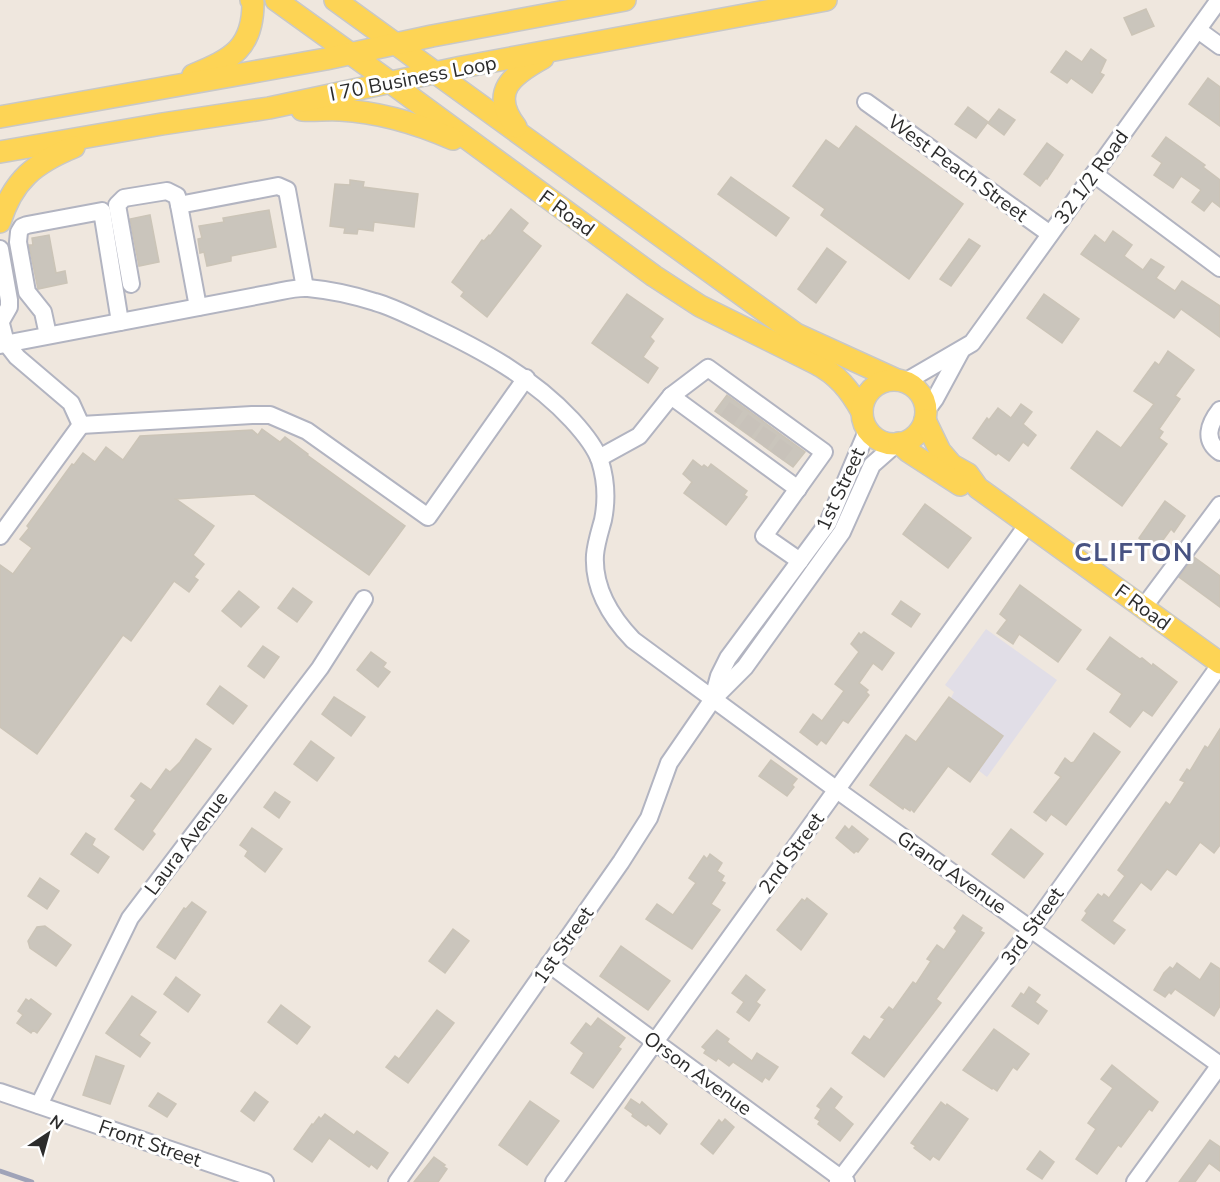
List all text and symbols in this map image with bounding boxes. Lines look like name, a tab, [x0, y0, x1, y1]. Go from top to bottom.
street label: I 70 Business Loop	[327, 49, 499, 108]
street label: West Peach Street	[882, 108, 1034, 229]
street label: 32 1/2 Road	[1048, 125, 1135, 230]
street label: F Road	[533, 184, 600, 243]
street label: 1st Street	[810, 443, 872, 535]
district label: CLIFTON	[1074, 535, 1194, 570]
street label: F Road	[1109, 578, 1176, 637]
street label: Laura Avenue	[138, 786, 234, 901]
street label: 2nd Street	[753, 806, 831, 900]
street label: Grand Avenue	[891, 825, 1012, 920]
street label: 3rd Street	[995, 881, 1070, 971]
street label: 1st Street	[527, 901, 600, 989]
street label: Orson Avenue	[638, 1025, 757, 1122]
north arrow	[18, 1104, 78, 1164]
text: N	[45, 1110, 68, 1135]
street label: Front Street	[95, 1113, 206, 1174]

